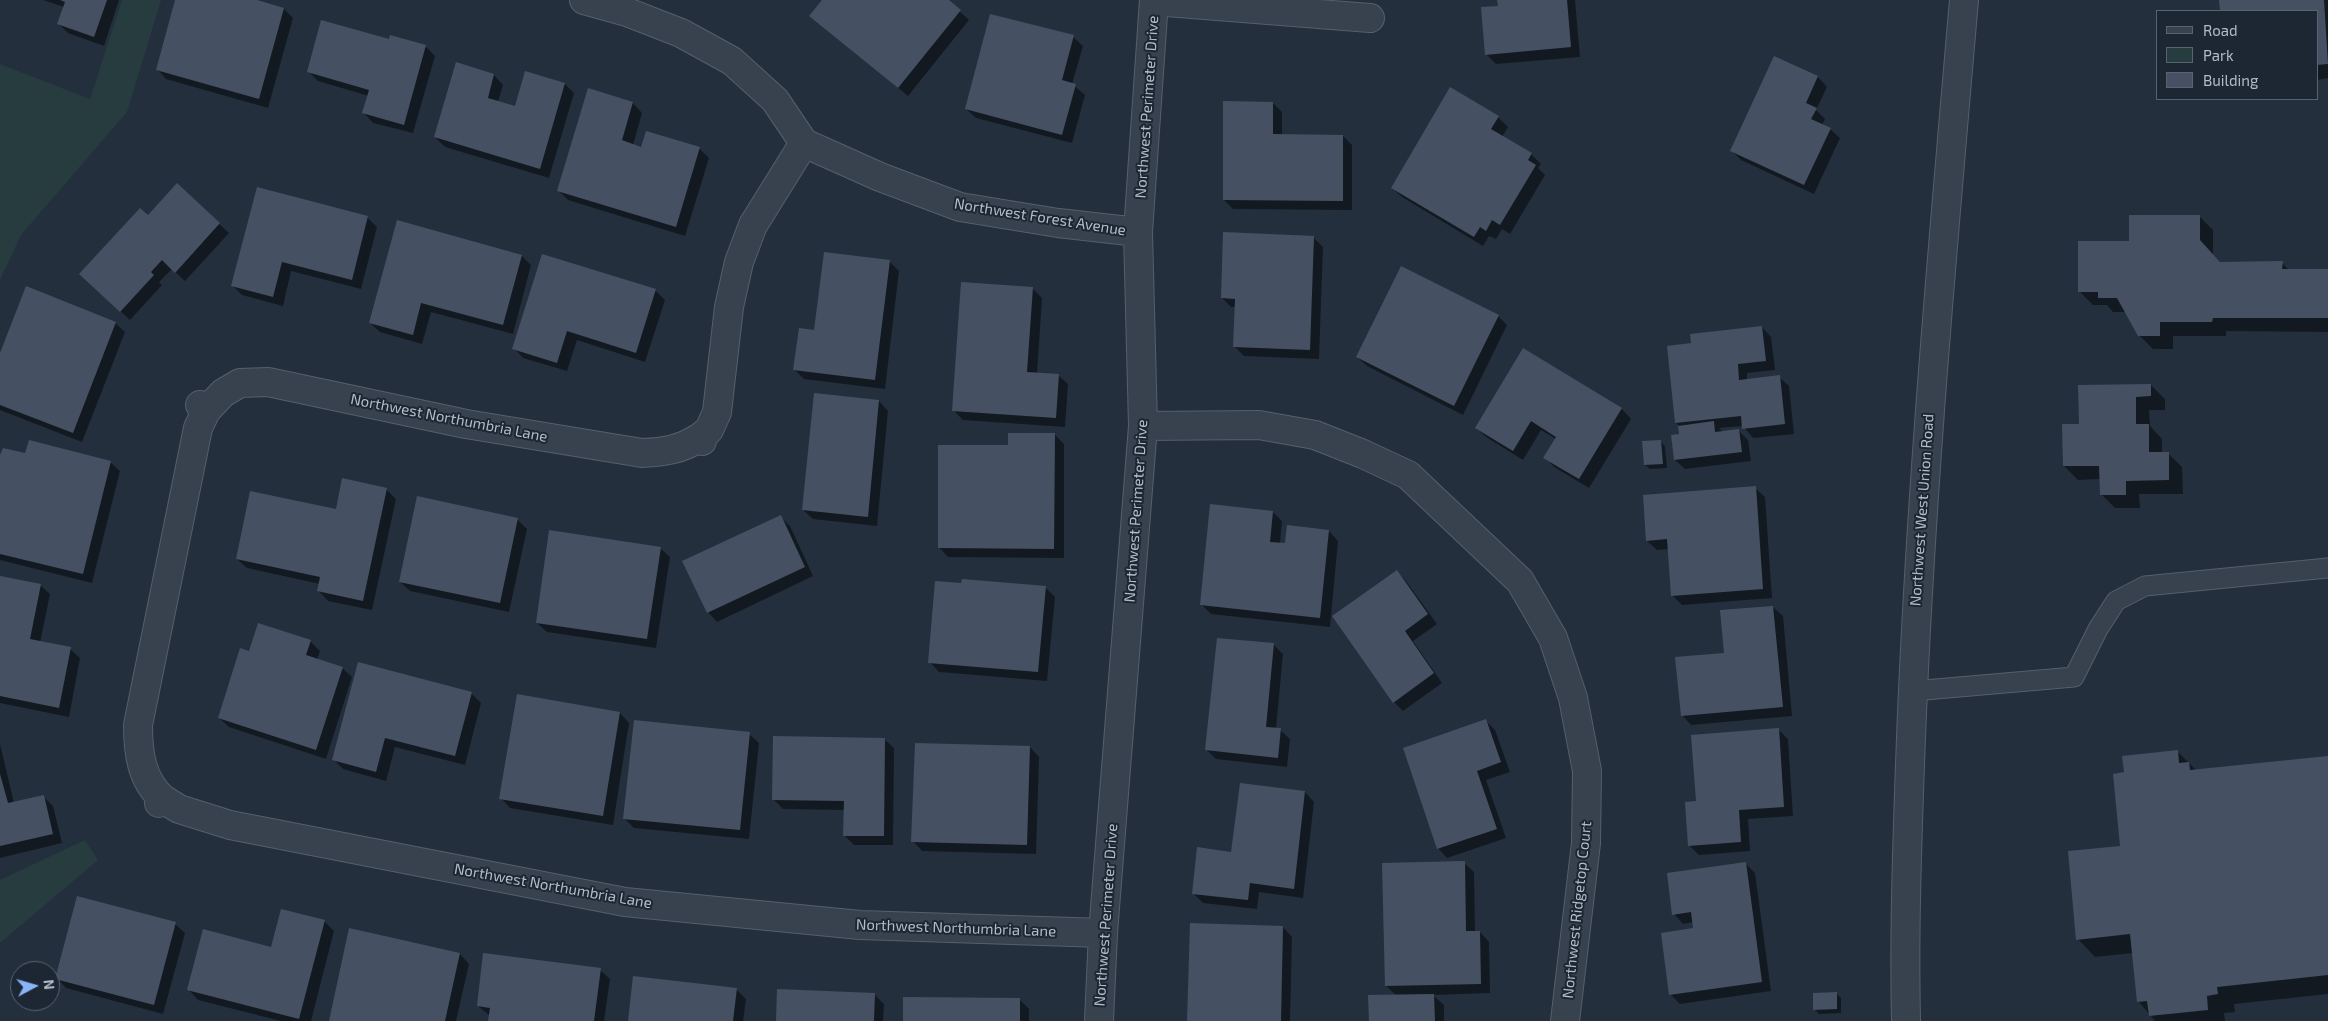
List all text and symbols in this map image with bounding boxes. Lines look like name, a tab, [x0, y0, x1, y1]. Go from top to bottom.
legend	[2156, 10, 2318, 100]
street label: Northwest Perimeter Drive	[1132, 15, 1162, 199]
text: Road	[2203, 21, 2238, 39]
text: Park	[2203, 46, 2234, 64]
text: Building	[2203, 71, 2258, 89]
street label: Northwest Forest Avenue	[953, 195, 1127, 239]
street label: Northwest Northumbria Lane	[349, 390, 549, 446]
street label: Northwest West Union Road	[1906, 413, 1938, 607]
street label: Northwest Perimeter Drive	[1121, 419, 1151, 603]
street label: Northwest Ridgetop Court	[1559, 820, 1595, 1000]
street label: Northwest Perimeter Drive	[1091, 823, 1121, 1007]
street label: Northwest Northumbria Lane	[453, 860, 653, 912]
street label: Northwest Northumbria Lane	[856, 916, 1056, 940]
north arrow	[10, 961, 60, 1011]
text: N	[40, 979, 58, 990]

